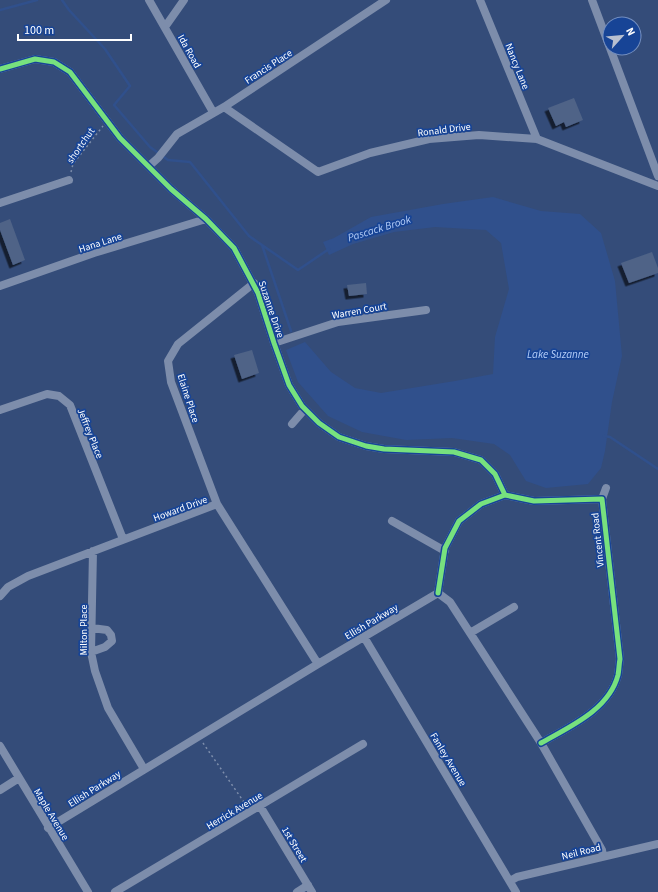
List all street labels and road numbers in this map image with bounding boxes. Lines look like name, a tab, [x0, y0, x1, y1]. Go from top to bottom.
street label: Ida Road	[174, 32, 204, 71]
street label: Nancy Lane	[501, 41, 533, 92]
street label: Francis Place	[242, 46, 295, 87]
street label: Ronald Drive	[417, 120, 471, 140]
street label: shortchut	[63, 124, 99, 166]
street label: Hana Lane	[77, 229, 124, 256]
street label: Suzanne Drive	[255, 279, 287, 340]
street label: Warren Court	[331, 299, 388, 323]
street label: Elaine Place	[174, 372, 202, 424]
street label: Jeffrey Place	[74, 406, 107, 461]
street label: Howard Drive	[151, 493, 209, 525]
street label: Vincent Road	[588, 512, 608, 568]
street label: Ellish Parkway	[342, 600, 401, 643]
street label: Milton Place	[77, 604, 91, 655]
street label: Fanley Avenue	[427, 730, 470, 789]
street label: Ellish Parkway	[65, 767, 124, 811]
street label: Maple Avenue	[30, 786, 72, 843]
street label: Herrick Avenue	[204, 789, 265, 833]
street label: 1st Street	[278, 824, 311, 866]
street label: Neil Road	[560, 840, 602, 864]

